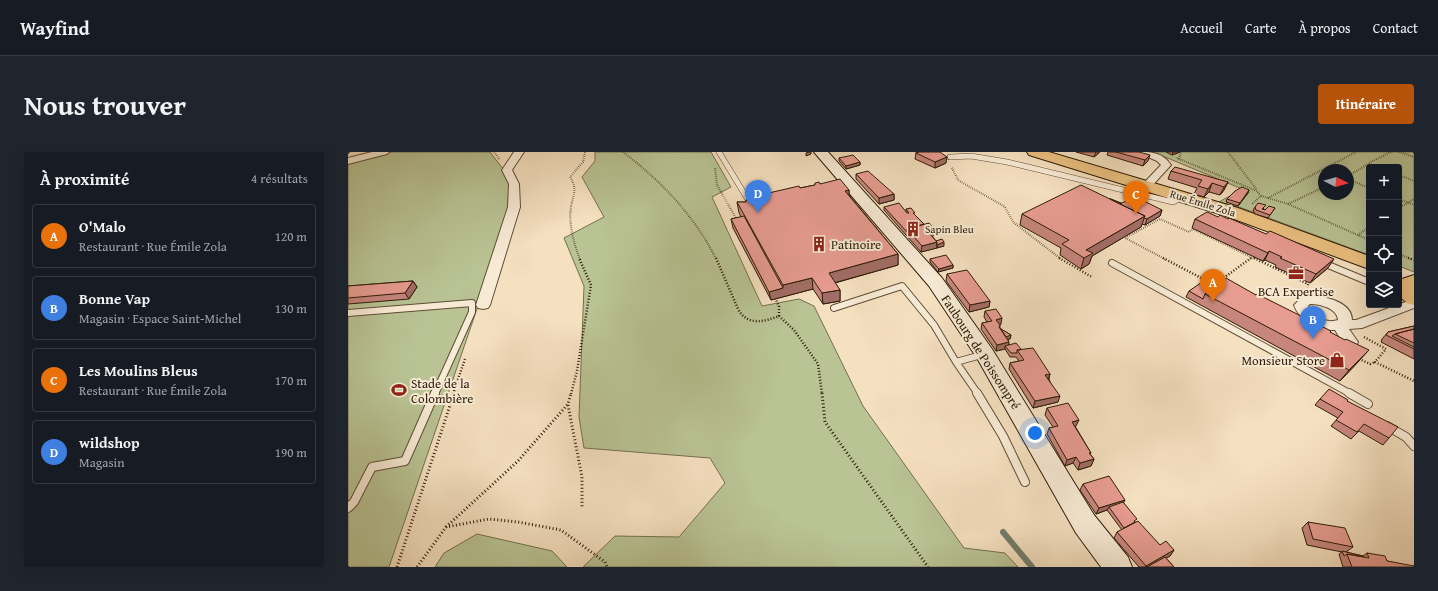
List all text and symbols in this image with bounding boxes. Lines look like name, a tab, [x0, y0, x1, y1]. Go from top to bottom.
text: Wayfind	[20, 14, 90, 42]
text: Accueil	[1180, 18, 1223, 38]
text: Carte	[1245, 18, 1277, 38]
text: À propos	[1299, 18, 1351, 38]
text: Contact	[1373, 18, 1418, 38]
text: Nous trouver	[24, 84, 186, 125]
button: Itinéraire	[1318, 84, 1414, 124]
north arrow	[1318, 164, 1354, 200]
map controls	[1366, 164, 1402, 308]
button: +	[1366, 164, 1402, 200]
text: À proximité	[40, 166, 129, 191]
text: 4 résultats	[251, 169, 308, 188]
pin: D	[745, 180, 771, 213]
pin: C	[1123, 181, 1149, 214]
street label: Rue Émile Zola	[1168, 185, 1239, 221]
button: −	[1366, 200, 1402, 236]
text: O'Malo	[79, 216, 126, 237]
building icon: Sapin Bleu	[904, 220, 922, 238]
place label: Sapin Bleu	[925, 221, 974, 237]
text: A	[50, 227, 58, 246]
text: 120 m	[275, 227, 307, 246]
building icon: Patinoire	[810, 235, 828, 253]
place label: Patinoire	[831, 235, 881, 254]
button: locate	[1366, 236, 1402, 272]
text: Restaurant · Rue Émile Zola	[79, 237, 227, 256]
office icon: BCA Expertise	[1287, 264, 1305, 282]
pin: A	[1200, 269, 1226, 302]
button: layers	[1366, 272, 1402, 308]
place label: BCA Expertise	[1258, 282, 1334, 301]
text: Bonne Vap	[79, 288, 150, 309]
street label: Faubourg de Poissompré	[937, 291, 1025, 413]
text: B	[50, 299, 58, 318]
text: 130 m	[275, 299, 307, 318]
pin: B	[1300, 306, 1326, 339]
text: Magasin · Espace Saint-Michel	[79, 309, 241, 328]
place label: Monsieur Store	[1241, 351, 1325, 370]
shop icon: Monsieur Store	[1328, 351, 1346, 369]
text: Les Moulins Bleus	[79, 360, 198, 381]
text: C	[50, 371, 58, 390]
text: 170 m	[275, 371, 307, 390]
place label: Stade de la Colombière	[411, 374, 473, 408]
text: Restaurant · Rue Émile Zola	[79, 381, 227, 400]
sports icon: Stade de la Colombière	[390, 381, 408, 399]
your location	[1025, 423, 1045, 443]
text: wildshop	[79, 432, 140, 453]
text: D	[50, 443, 58, 462]
text: 190 m	[275, 443, 307, 462]
text: Magasin	[79, 453, 125, 472]

